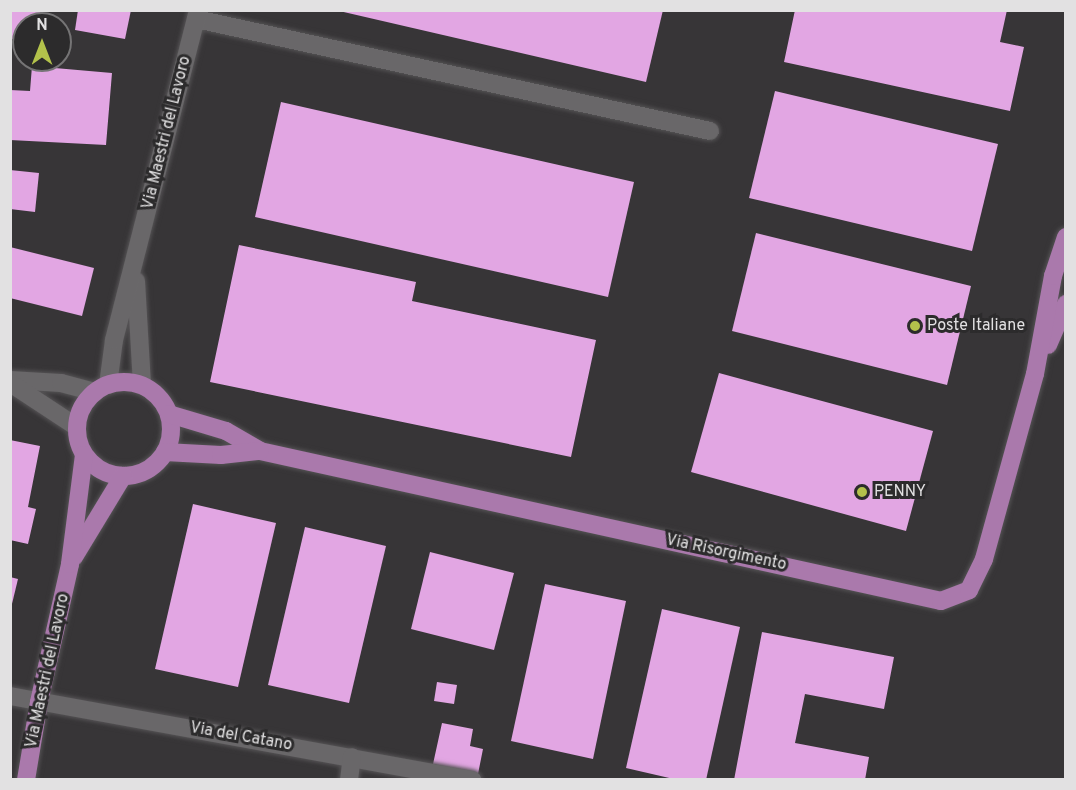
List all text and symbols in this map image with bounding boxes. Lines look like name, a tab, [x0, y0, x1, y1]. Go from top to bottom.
north arrow	[12, 12, 72, 72]
text: N	[36, 16, 48, 36]
street label: Via Maestri del Lavoro	[139, 54, 195, 212]
place label: Poste Italiane	[927, 316, 1025, 336]
marker: Poste Italiane	[908, 319, 922, 333]
place label: PENNY	[874, 482, 926, 502]
marker: PENNY	[855, 485, 869, 499]
street label: Via Risorgimento	[664, 531, 788, 575]
street label: Via Maestri del Lavoro	[22, 592, 74, 750]
street label: Via del Catano	[188, 719, 294, 755]

